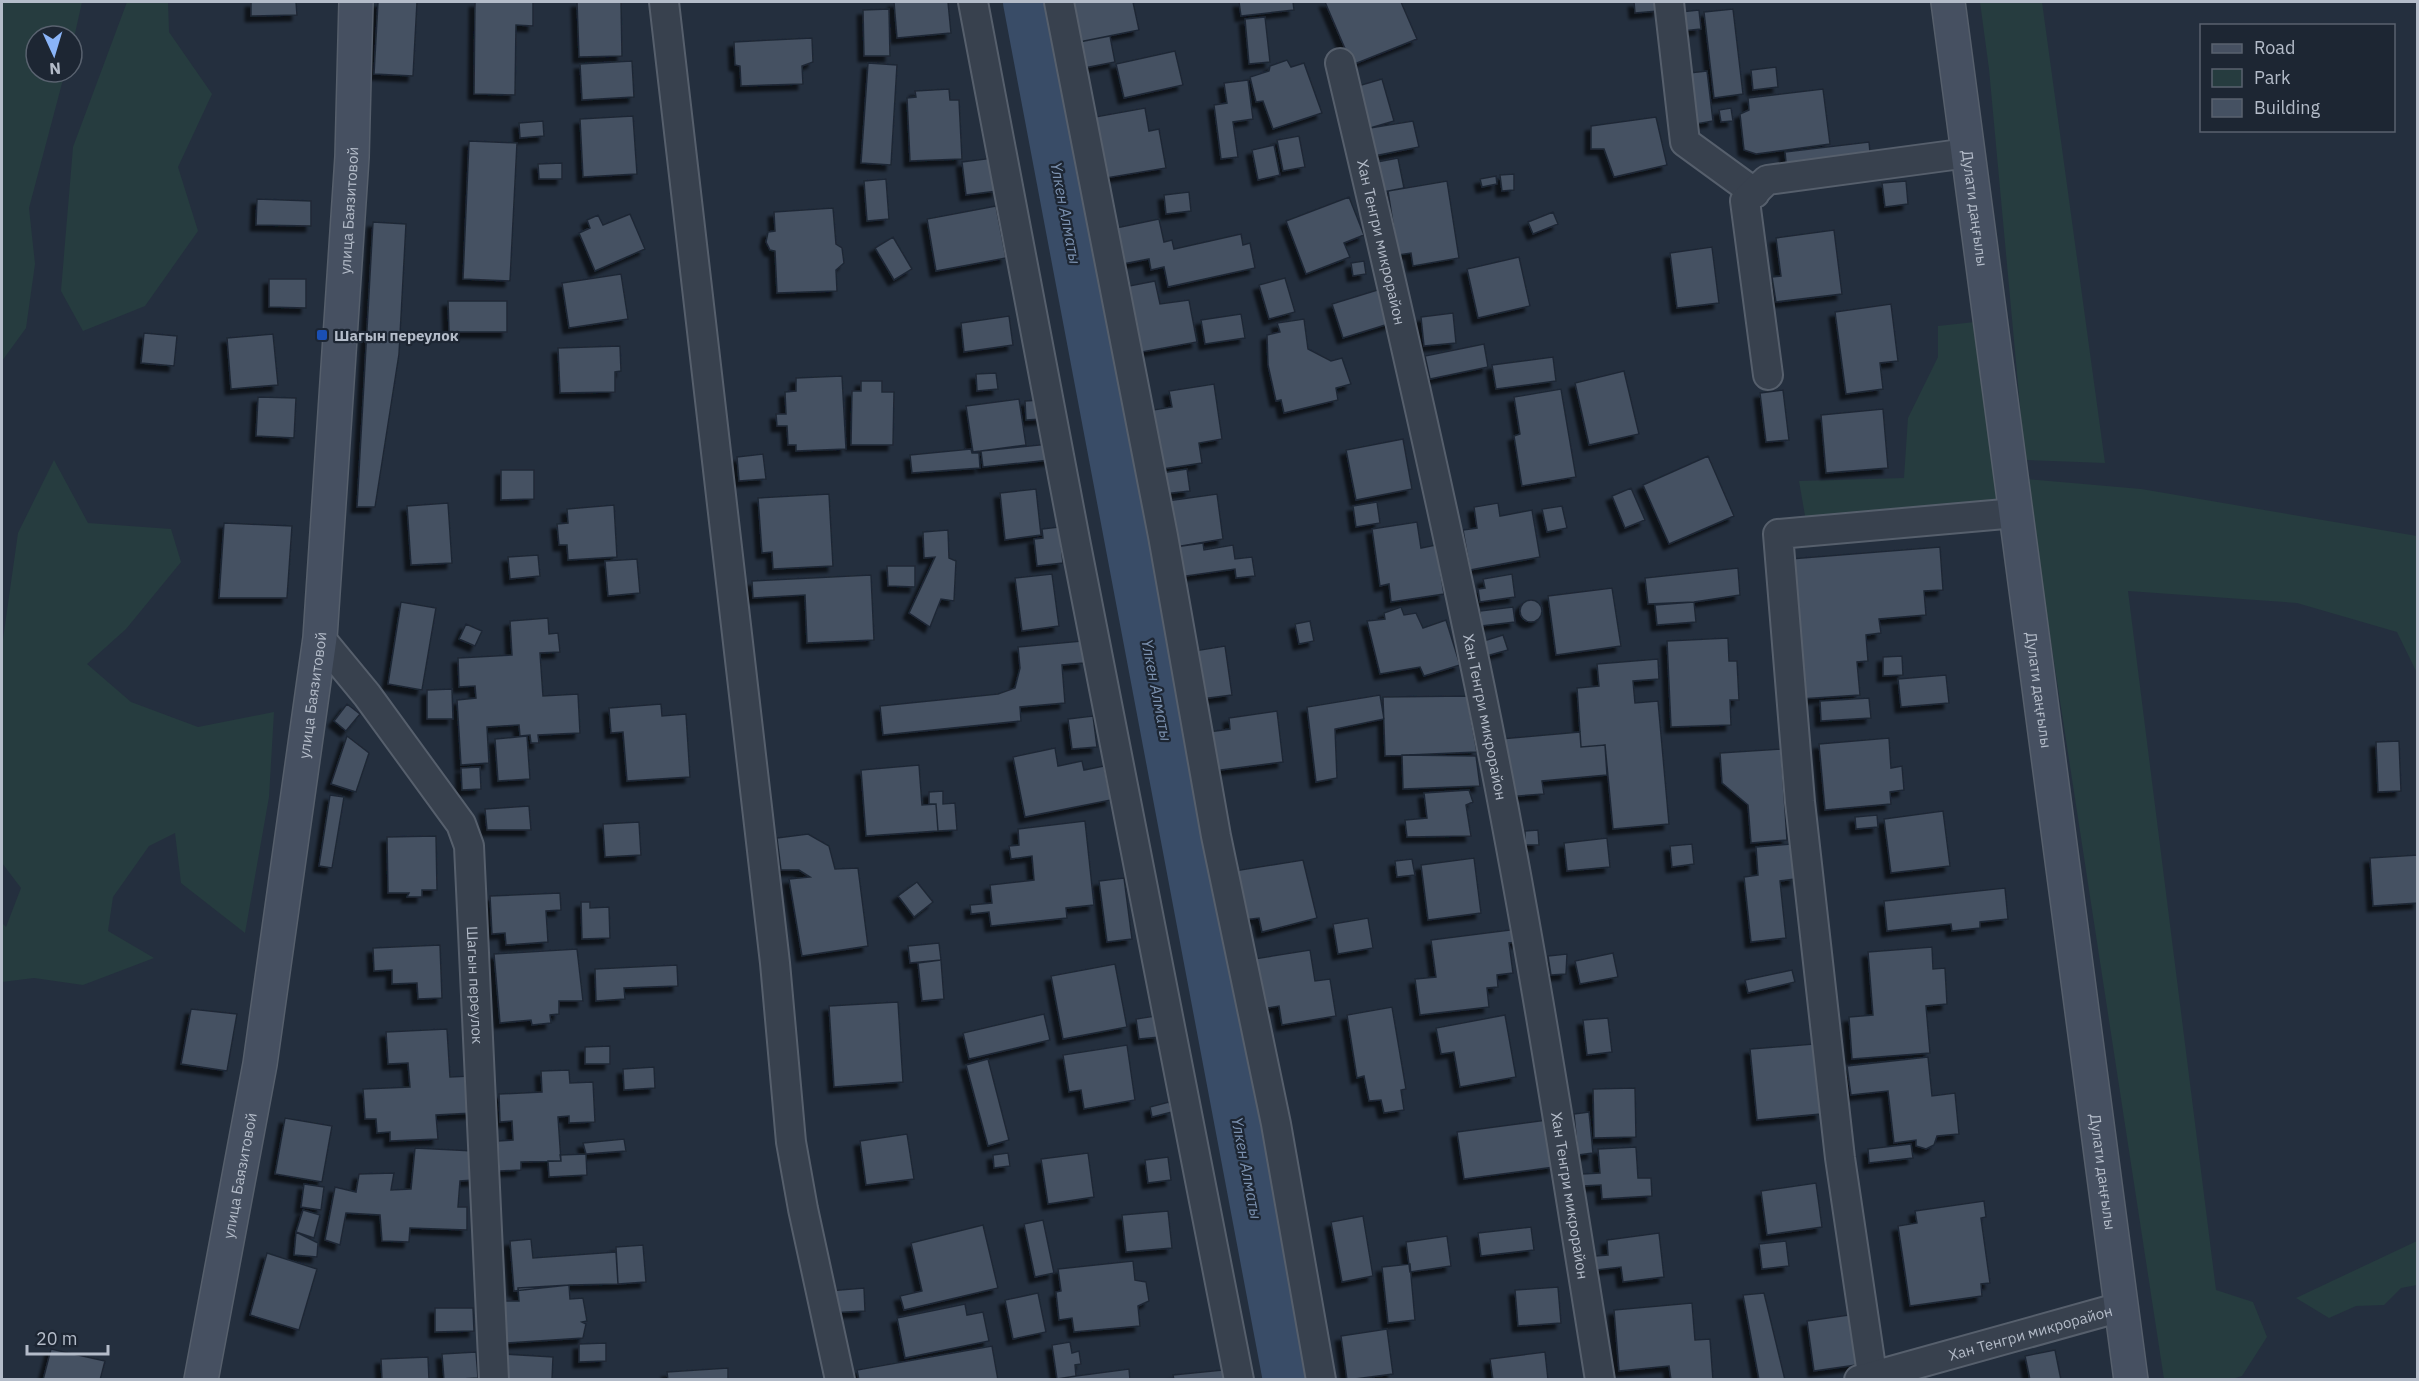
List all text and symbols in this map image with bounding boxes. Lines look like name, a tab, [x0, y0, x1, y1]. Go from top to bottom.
north arrow	[24, 24, 84, 84]
legend	[2200, 24, 2395, 132]
text: Road	[2254, 36, 2295, 59]
text: N	[49, 59, 62, 79]
text: Park	[2254, 66, 2291, 89]
text: Building	[2254, 96, 2321, 119]
street label: улица Баязитовой	[335, 146, 362, 275]
street label: Дулати даңғылы	[1958, 149, 1993, 267]
street label: Хан Тенгри микрорайон	[1354, 158, 1410, 327]
water label: Үлкен Алматы	[1046, 160, 1086, 266]
place label: Шагын переулок	[334, 326, 459, 345]
marker: Шагын переулок	[315, 328, 329, 342]
street label: улица Баязитовой	[294, 631, 330, 760]
street label: Дулати даңғылы	[2022, 631, 2056, 749]
street label: Хан Тенгри микрорайон	[1460, 632, 1511, 802]
water label: Үлкен Алматы	[1137, 637, 1177, 743]
street label: Шагын переулок	[463, 925, 488, 1044]
street label: Хан Тенгри микрорайон	[1547, 1110, 1593, 1280]
street label: улица Баязитовой	[218, 1111, 260, 1240]
street label: Дулати даңғылы	[2086, 1112, 2120, 1231]
water label: Үлкен Алматы	[1227, 1115, 1267, 1221]
street label: Хан Тенгри микрорайон	[1946, 1300, 2115, 1364]
scale bar	[27, 1318, 108, 1356]
text: 20 m	[36, 1327, 78, 1350]

